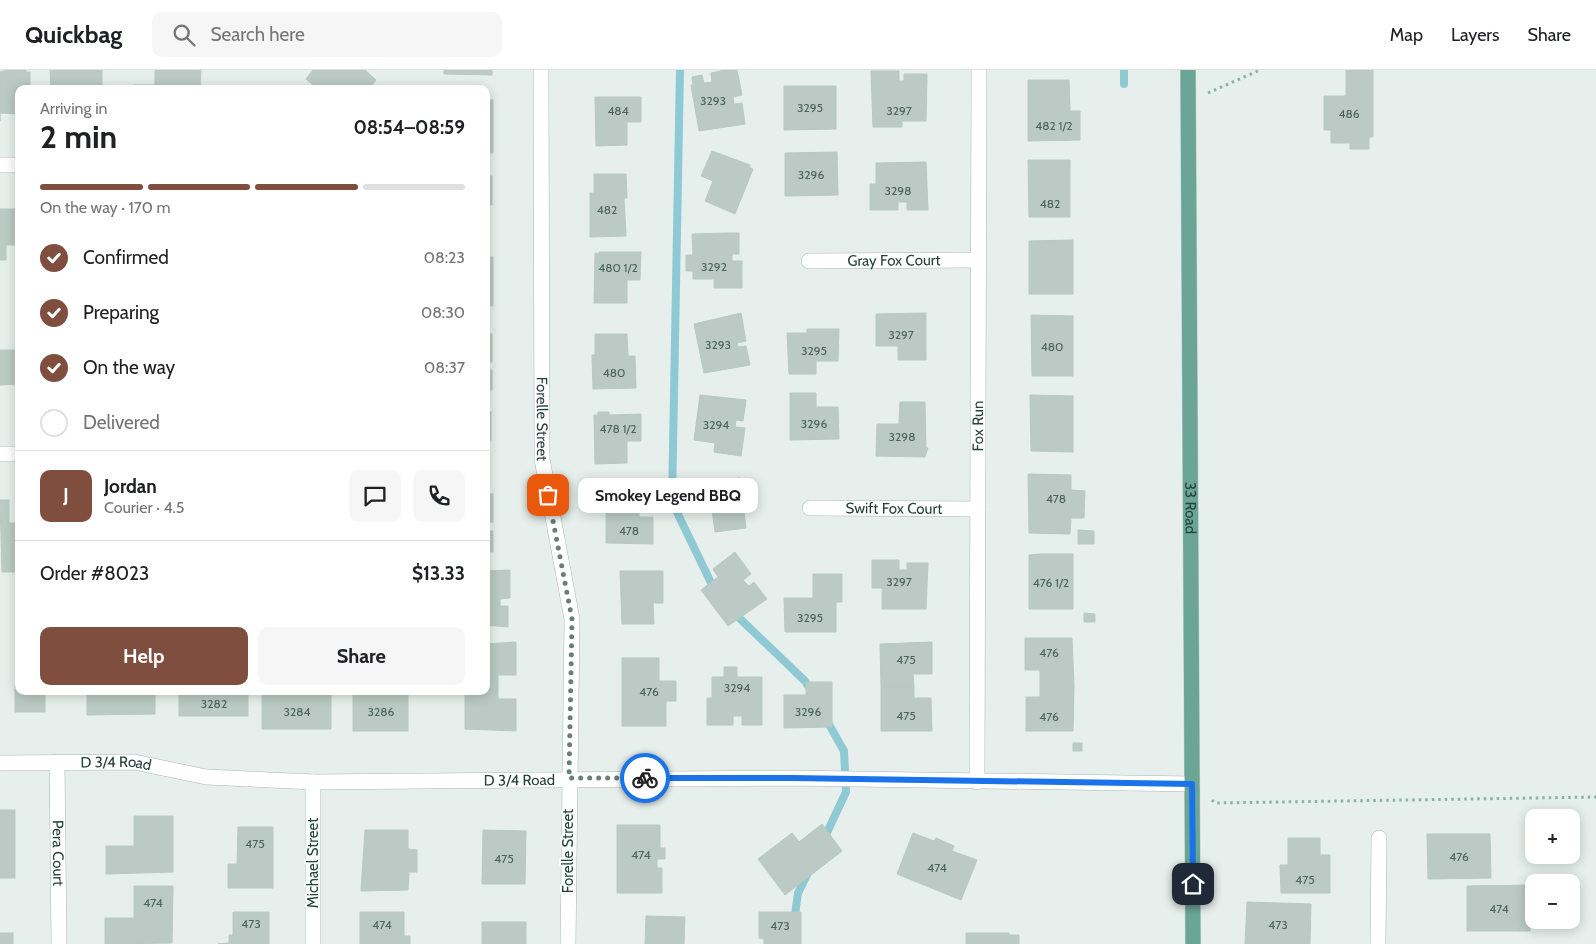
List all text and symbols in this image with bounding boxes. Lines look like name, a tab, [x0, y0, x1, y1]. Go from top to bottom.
search box	[152, 12, 502, 57]
text: Quickbag	[25, 20, 122, 49]
icon: search	[170, 21, 198, 49]
text: Search here	[210, 23, 305, 46]
text: Map	[1390, 24, 1423, 46]
text: Layers	[1451, 24, 1500, 46]
text: Share	[1528, 24, 1571, 46]
house number: 3293	[700, 93, 726, 108]
text: Arriving in	[40, 99, 107, 118]
house number: 3295	[797, 100, 823, 115]
house number: 484	[607, 103, 629, 118]
house number: 3297	[886, 103, 912, 118]
house number: 486	[1338, 106, 1360, 121]
text: 08:54–08:59	[353, 116, 465, 139]
text: 2 min	[40, 117, 117, 156]
house number: 482 1/2	[1035, 118, 1073, 133]
house number: 3296	[798, 167, 824, 182]
house number: 3298	[885, 183, 911, 198]
house number: 482	[1040, 196, 1060, 211]
text: On the way · 170 m	[40, 198, 171, 217]
house number: 482	[597, 202, 617, 217]
icon: check	[40, 244, 68, 272]
text: Confirmed	[83, 246, 169, 269]
text: 08:23	[424, 248, 465, 267]
street label: Gray Fox Court	[847, 251, 941, 270]
house number: 3292	[701, 259, 727, 274]
house number: 480 1/2	[598, 260, 638, 275]
icon: check	[40, 299, 68, 327]
text: Preparing	[83, 301, 159, 324]
text: 08:30	[421, 303, 465, 322]
house number: 3297	[888, 327, 914, 342]
house number: 3293	[705, 337, 731, 352]
house number: 480	[1041, 339, 1063, 354]
house number: 3295	[801, 343, 827, 358]
icon: check	[40, 354, 68, 382]
text: On the way	[83, 356, 175, 379]
text: 08:37	[424, 358, 465, 377]
house number: 480	[603, 365, 625, 380]
street label: Forelle Street	[533, 377, 551, 461]
street label: Fox Run	[969, 401, 987, 451]
text: Delivered	[83, 411, 160, 434]
house number: 3296	[801, 416, 827, 431]
house number: 3294	[703, 417, 729, 432]
house number: 478 1/2	[599, 421, 637, 436]
house number: 3298	[889, 429, 915, 444]
button: chat	[349, 470, 401, 522]
button: phone	[413, 470, 465, 522]
pin	[527, 474, 569, 516]
text: Jordan	[104, 475, 157, 498]
callout: Smokey Legend BBQ	[578, 478, 758, 512]
icon: bag	[534, 481, 562, 509]
street label: 33 Road	[1181, 482, 1200, 534]
text: J	[63, 484, 69, 507]
text: Smokey Legend BBQ	[595, 486, 741, 505]
house number: 478	[1046, 491, 1066, 506]
text: Courier · 4.5	[104, 498, 185, 517]
street label: Swift Fox Court	[846, 499, 942, 518]
house number: 478	[619, 523, 639, 538]
text: Order #8023	[40, 562, 149, 585]
text: $13.33	[412, 562, 465, 585]
house number: 3297	[886, 574, 912, 589]
house number: 476 1/2	[1033, 575, 1069, 590]
house number: 3295	[797, 610, 823, 625]
button: Help	[40, 627, 248, 685]
button: Share	[258, 627, 465, 685]
house number: 476	[1039, 645, 1059, 660]
house number: 475	[896, 652, 916, 667]
house number: 3294	[724, 680, 750, 695]
house number: 476	[639, 684, 659, 699]
house number: 3282	[201, 696, 227, 711]
house number: 3284	[284, 704, 311, 719]
house number: 3286	[368, 704, 395, 719]
house number: 3296	[795, 704, 821, 719]
house number: 475	[896, 708, 916, 723]
house number: 476	[1039, 709, 1059, 724]
street label: D 3/4 Road	[80, 753, 153, 774]
courier	[620, 753, 670, 803]
icon: bike	[631, 764, 659, 792]
street label: D 3/4 Road	[484, 771, 555, 790]
street label: Forelle Street	[559, 809, 577, 893]
map controls	[1525, 809, 1580, 929]
button: +	[1525, 809, 1580, 864]
street label: Michael Street	[304, 818, 322, 908]
street label: Pera Court	[49, 820, 67, 886]
house number: 475	[245, 836, 265, 851]
house number: 474	[631, 847, 651, 862]
house number: 476	[1449, 849, 1469, 864]
house number: 475	[494, 851, 514, 866]
house number: 474	[927, 860, 947, 875]
pin	[1172, 863, 1214, 905]
icon: home	[1179, 870, 1207, 898]
house number: 475	[1295, 872, 1315, 887]
button: −	[1525, 874, 1580, 929]
house number: 474	[143, 895, 163, 910]
house number: 474	[1489, 901, 1509, 916]
house number: 473	[241, 916, 261, 931]
house number: 474	[372, 917, 392, 932]
house number: 473	[1268, 917, 1288, 932]
house number: 473	[770, 918, 790, 933]

